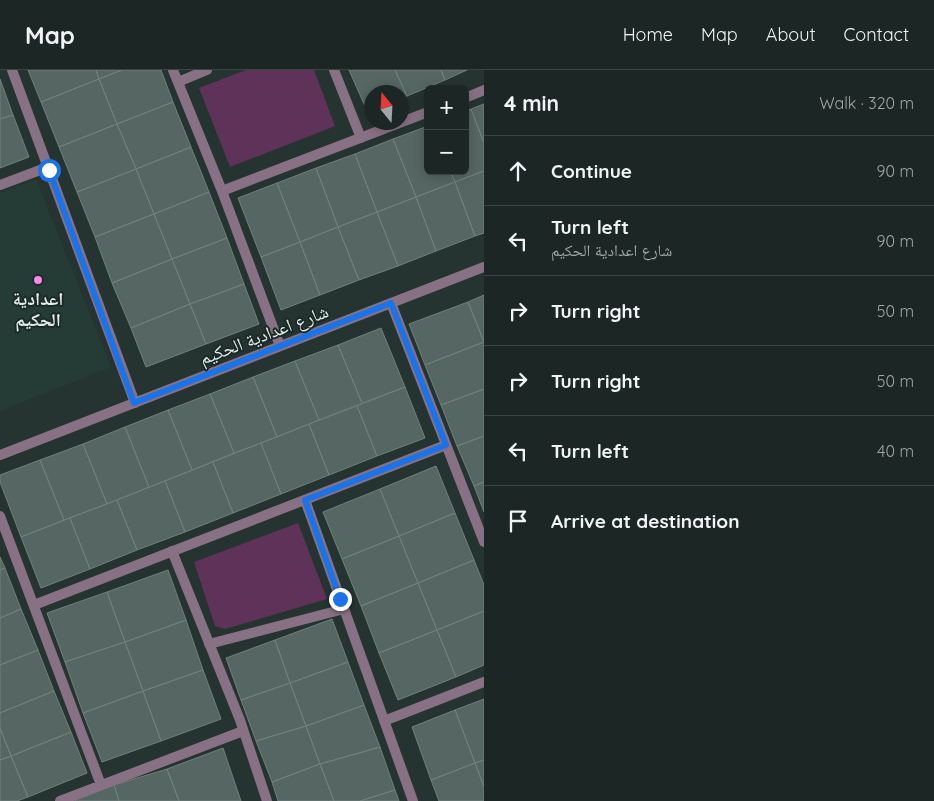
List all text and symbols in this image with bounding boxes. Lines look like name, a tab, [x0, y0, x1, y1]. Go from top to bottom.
text: Map	[25, 20, 75, 50]
text: Home	[623, 23, 673, 46]
text: Map	[701, 23, 738, 46]
text: About	[766, 23, 816, 46]
text: Contact	[844, 23, 909, 46]
north arrow	[364, 85, 409, 130]
map controls	[424, 85, 469, 175]
button: +	[424, 85, 469, 130]
text: 4 min	[504, 90, 559, 116]
text: Walk · 320 m	[819, 93, 914, 113]
button: −	[424, 130, 469, 175]
icon: ahead	[504, 157, 532, 185]
route start	[38, 159, 61, 182]
text: Continue	[551, 159, 632, 183]
text: 90 m	[877, 161, 914, 181]
text: Turn left	[551, 215, 629, 239]
icon: left	[504, 227, 532, 255]
text: 90 m	[877, 231, 914, 251]
text: شارع اعدادية الحكيم	[551, 240, 672, 260]
marker: اعدادية الحكيم	[32, 274, 44, 286]
place label: اعدادية الحكيم	[13, 287, 63, 332]
icon: right	[504, 297, 532, 325]
street label: شارع اعدادية الحكيم	[196, 299, 332, 371]
text: Turn right	[551, 299, 640, 323]
text: 50 m	[877, 301, 914, 321]
icon: right	[504, 367, 532, 395]
text: Turn right	[551, 369, 640, 393]
text: 50 m	[877, 371, 914, 391]
icon: left	[504, 437, 532, 465]
text: Turn left	[551, 439, 629, 463]
text: 40 m	[877, 441, 914, 461]
icon: arrive	[504, 507, 532, 535]
text: Arrive at destination	[551, 509, 740, 533]
route end	[329, 588, 352, 611]

